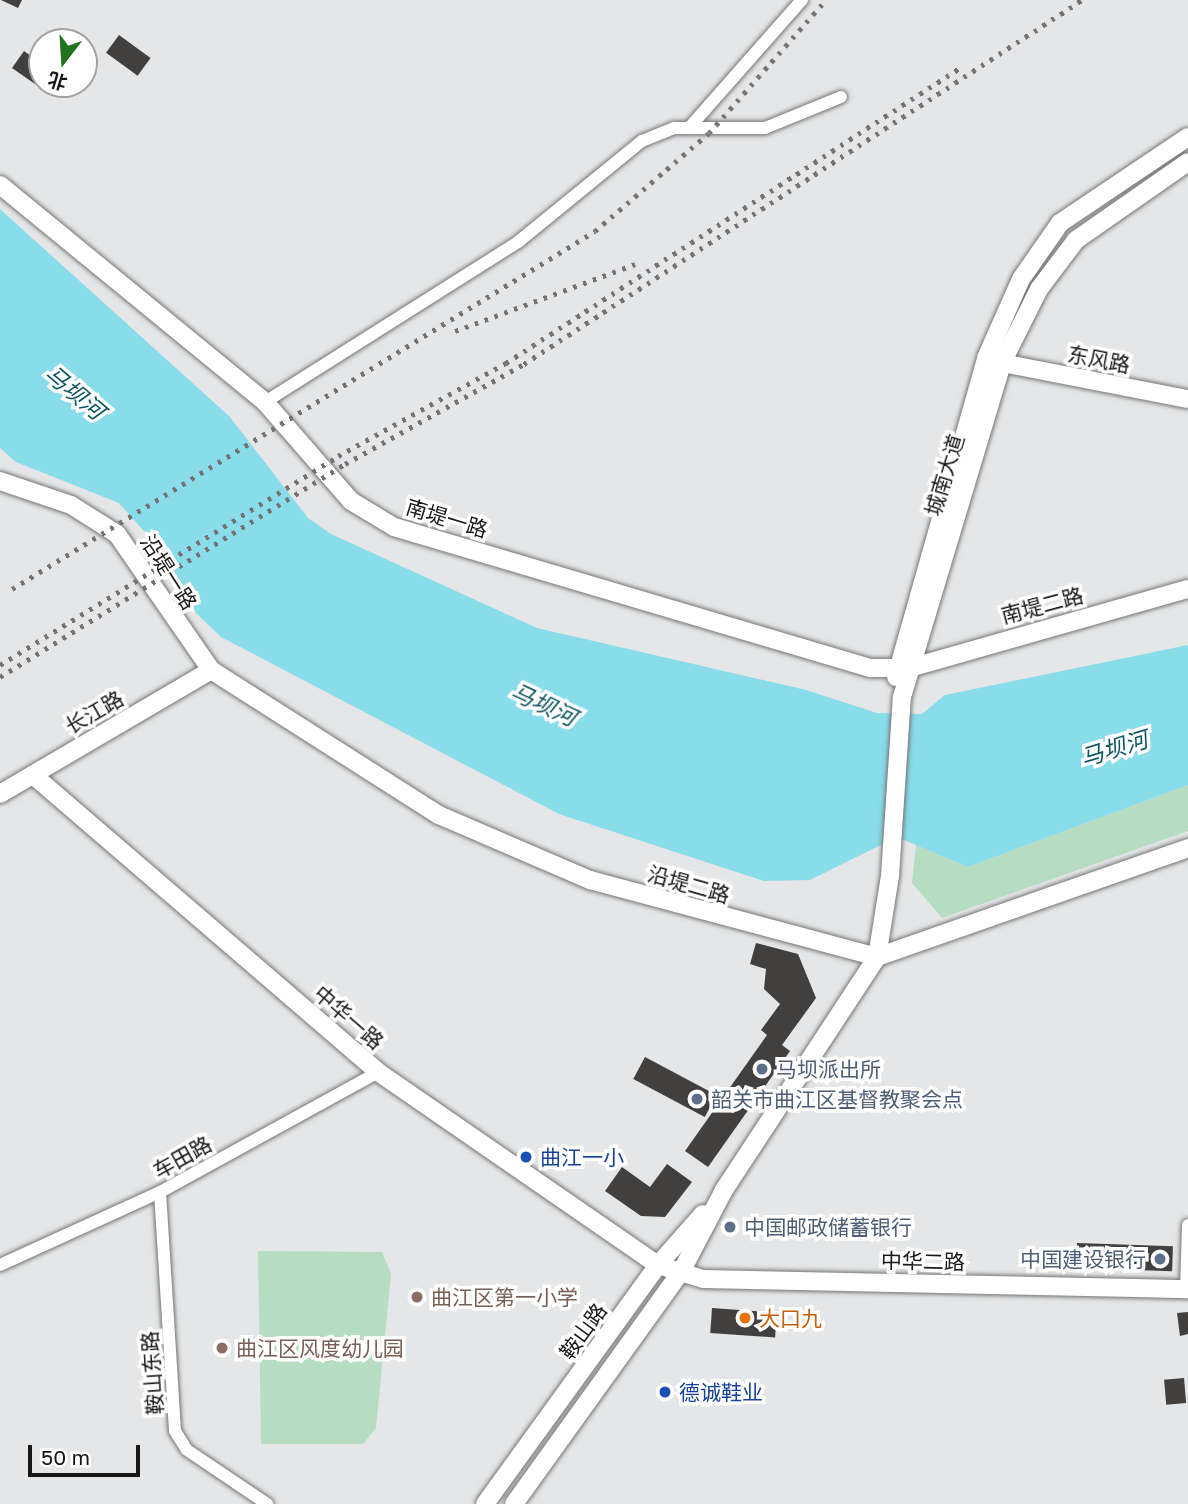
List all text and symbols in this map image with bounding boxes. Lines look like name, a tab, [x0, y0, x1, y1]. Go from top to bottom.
north arrow	[28, 28, 98, 98]
text: 北	[45, 68, 70, 95]
street label: 东风路	[1066, 341, 1132, 377]
water label: 马坝河	[40, 359, 110, 425]
street label: 城南大道	[920, 431, 968, 519]
street label: 南堤一路	[403, 494, 491, 542]
street label: 沿堤一路	[136, 530, 202, 614]
street label: 南堤二路	[998, 582, 1086, 628]
water label: 马坝河	[507, 677, 581, 731]
street label: 长江路	[60, 685, 128, 739]
water label: 马坝河	[1077, 725, 1151, 771]
street label: 沿堤二路	[645, 860, 733, 908]
street label: 中华一路	[309, 980, 389, 1054]
place label: 马坝派出所	[776, 1056, 881, 1082]
marker: 马坝派出所	[754, 1061, 770, 1077]
place label: 韶关市曲江区基督教聚会点	[711, 1086, 963, 1112]
marker: 韶关市曲江区基督教聚会点	[689, 1091, 705, 1107]
street label: 车田路	[148, 1131, 216, 1183]
place label: 曲江一小	[540, 1144, 624, 1170]
marker: 曲江一小	[518, 1149, 534, 1165]
place label: 中国邮政储蓄银行	[744, 1214, 912, 1240]
marker: 中国邮政储蓄银行	[722, 1219, 738, 1235]
place label: 中国建设银行	[1020, 1246, 1146, 1272]
street label: 中华二路	[881, 1248, 965, 1274]
marker: 中国建设银行	[1152, 1251, 1168, 1267]
place label: 曲江区第一小学	[431, 1284, 578, 1310]
marker: 曲江区第一小学	[409, 1289, 425, 1305]
street label: 鞍山路	[554, 1298, 612, 1364]
place label: 大口九	[759, 1305, 822, 1331]
marker: 大口九	[737, 1310, 753, 1326]
street label: 鞍山东路	[137, 1330, 167, 1416]
place label: 曲江区风度幼儿园	[236, 1335, 404, 1361]
marker: 曲江区风度幼儿园	[214, 1340, 230, 1356]
place label: 德诚鞋业	[679, 1379, 763, 1405]
marker: 德诚鞋业	[657, 1384, 673, 1400]
scale bar	[32, 1430, 144, 1474]
text: 50 m	[41, 1444, 90, 1470]

